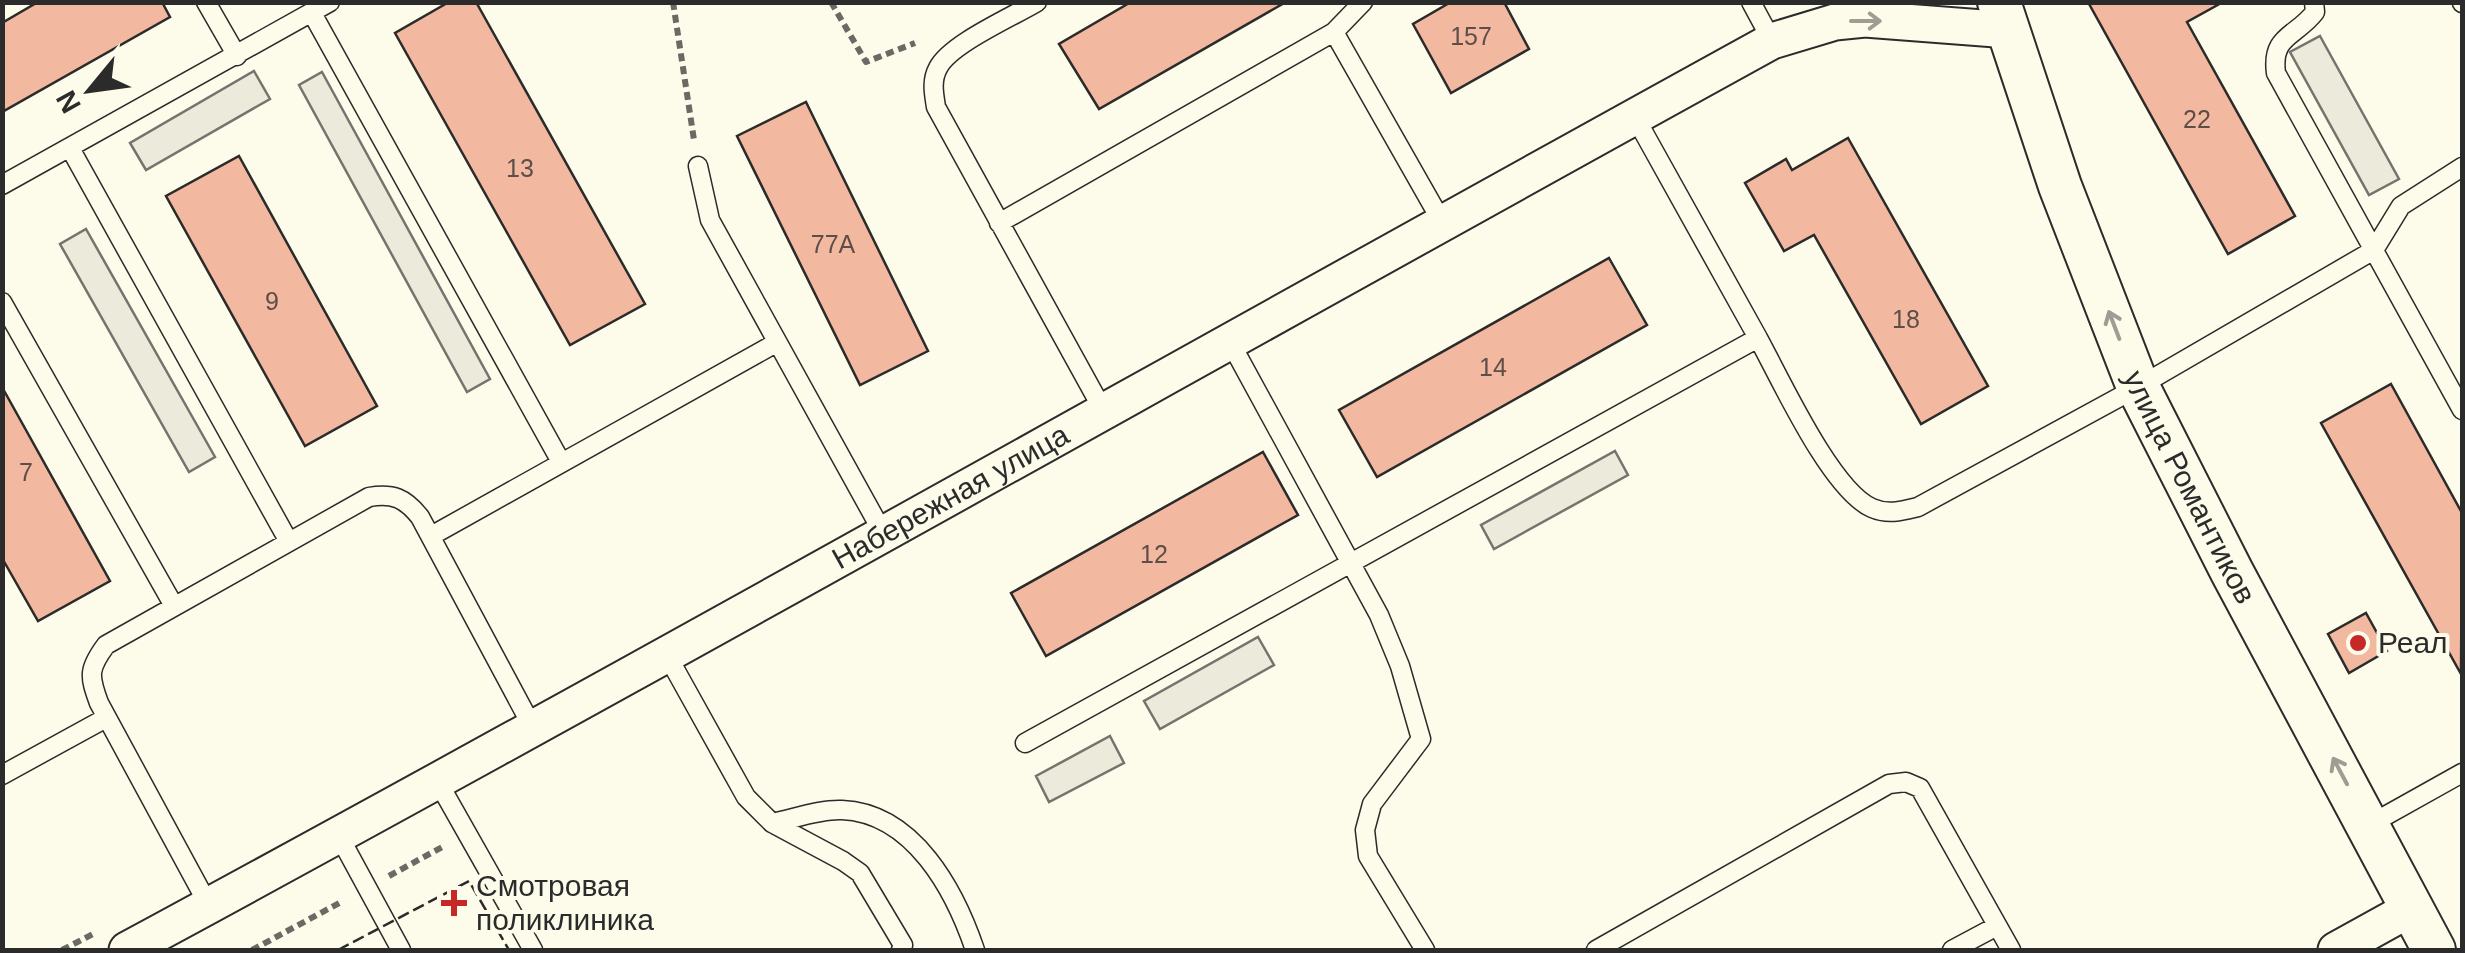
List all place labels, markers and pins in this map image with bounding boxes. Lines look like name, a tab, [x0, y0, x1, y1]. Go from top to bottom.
place label: Реал	[2378, 626, 2448, 659]
marker: Реал	[2347, 632, 2369, 654]
place label: Смотровая поликлиника	[476, 869, 654, 936]
marker: Смотровая поликлиника	[441, 890, 467, 916]

